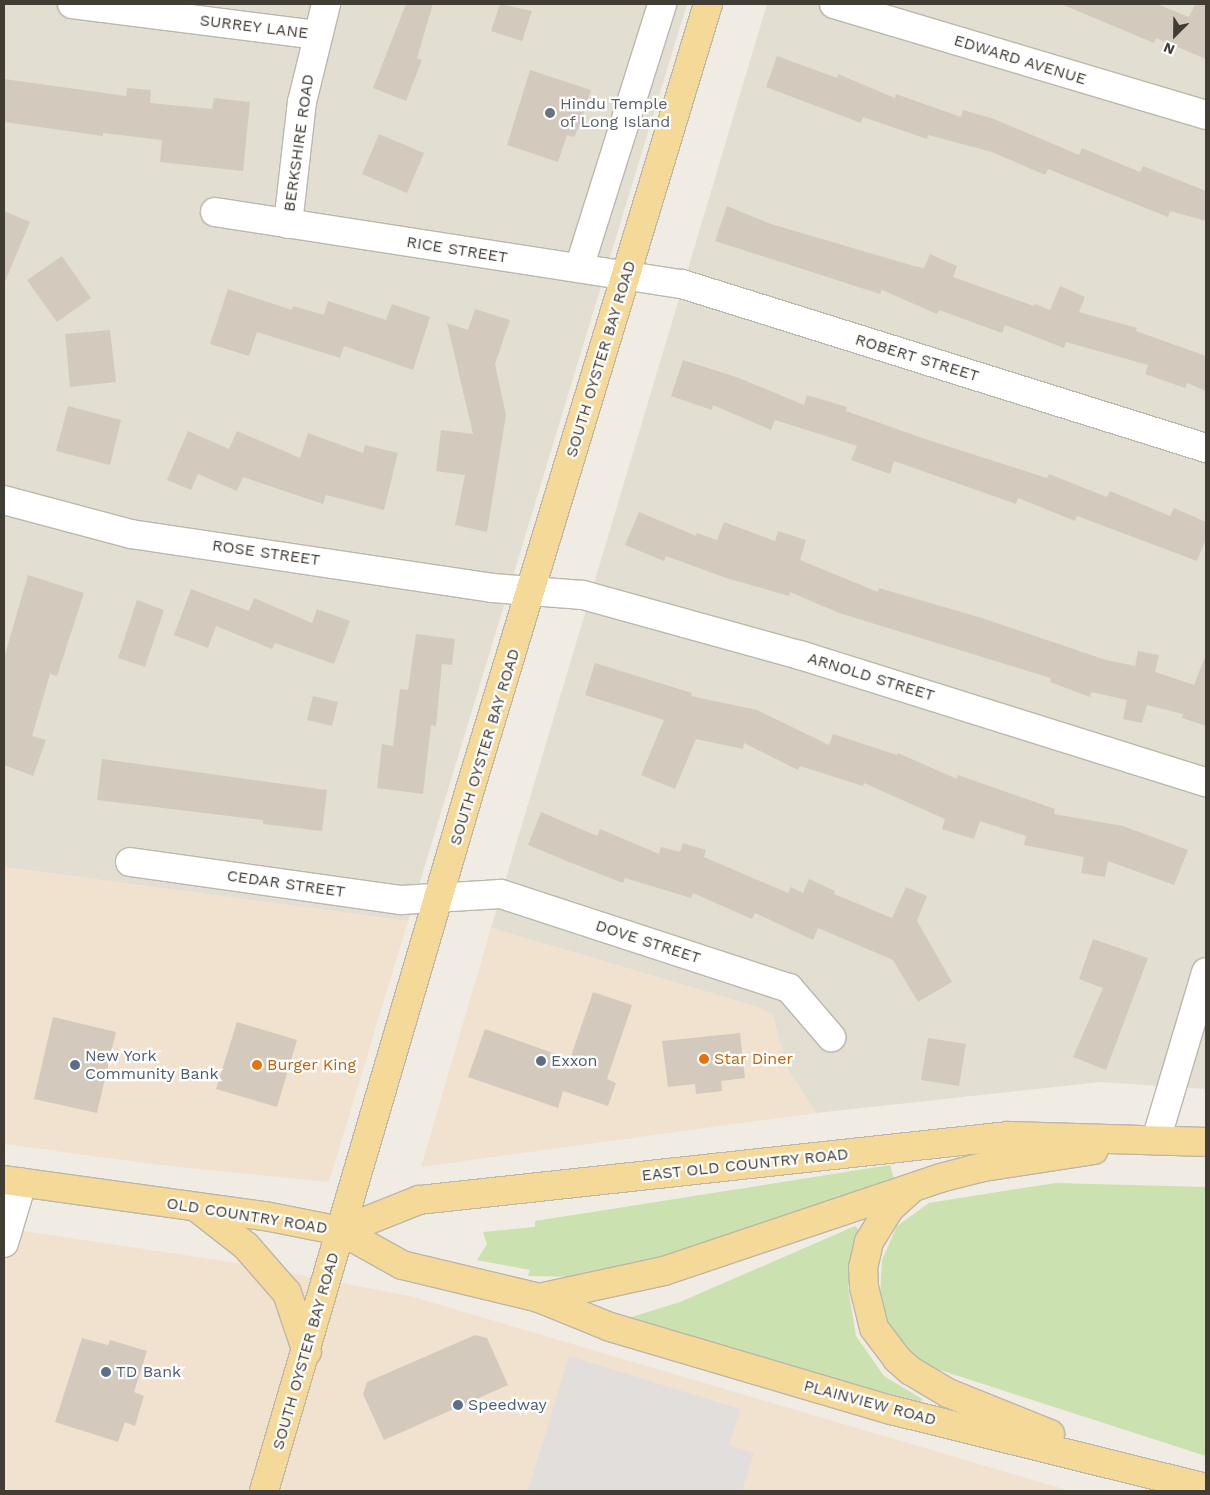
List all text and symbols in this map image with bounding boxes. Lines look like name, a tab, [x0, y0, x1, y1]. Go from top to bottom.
north arrow	[1150, 10, 1200, 60]
street label: SURREY LANE	[198, 11, 310, 43]
street label: EDWARD AVENUE	[951, 31, 1089, 89]
text: N	[1161, 39, 1177, 58]
street label: BERKSHIRE ROAD	[280, 73, 318, 213]
place label: Hindu Temple of Long Island	[560, 94, 671, 132]
marker: Hindu Temple of Long Island	[544, 107, 556, 119]
street label: RICE STREET	[405, 233, 509, 267]
street label: SOUTH OYSTER BAY ROAD	[562, 258, 640, 460]
street label: ROBERT STREET	[853, 330, 981, 386]
street label: ROSE STREET	[211, 536, 321, 570]
street label: SOUTH OYSTER BAY ROAD	[446, 646, 524, 848]
street label: ARNOLD STREET	[805, 649, 937, 705]
street label: CEDAR STREET	[226, 866, 346, 902]
street label: DOVE STREET	[593, 916, 703, 968]
place label: New York Community Bank	[85, 1046, 219, 1084]
place label: Star Diner	[714, 1049, 793, 1069]
place label: Exxon	[551, 1051, 597, 1071]
marker: Star Diner	[698, 1053, 710, 1065]
place label: Burger King	[267, 1055, 356, 1075]
marker: Exxon	[535, 1055, 547, 1067]
marker: New York Community Bank	[69, 1059, 81, 1071]
marker: Burger King	[251, 1059, 263, 1071]
street label: EAST OLD COUNTRY ROAD	[640, 1145, 850, 1185]
street label: OLD COUNTRY ROAD	[165, 1194, 329, 1238]
street label: SOUTH OYSTER BAY ROAD	[268, 1250, 344, 1452]
place label: TD Bank	[116, 1362, 181, 1382]
marker: TD Bank	[100, 1366, 112, 1378]
street label: PLAINVIEW ROAD	[801, 1376, 939, 1430]
place label: Speedway	[468, 1395, 547, 1415]
marker: Speedway	[452, 1399, 464, 1411]

